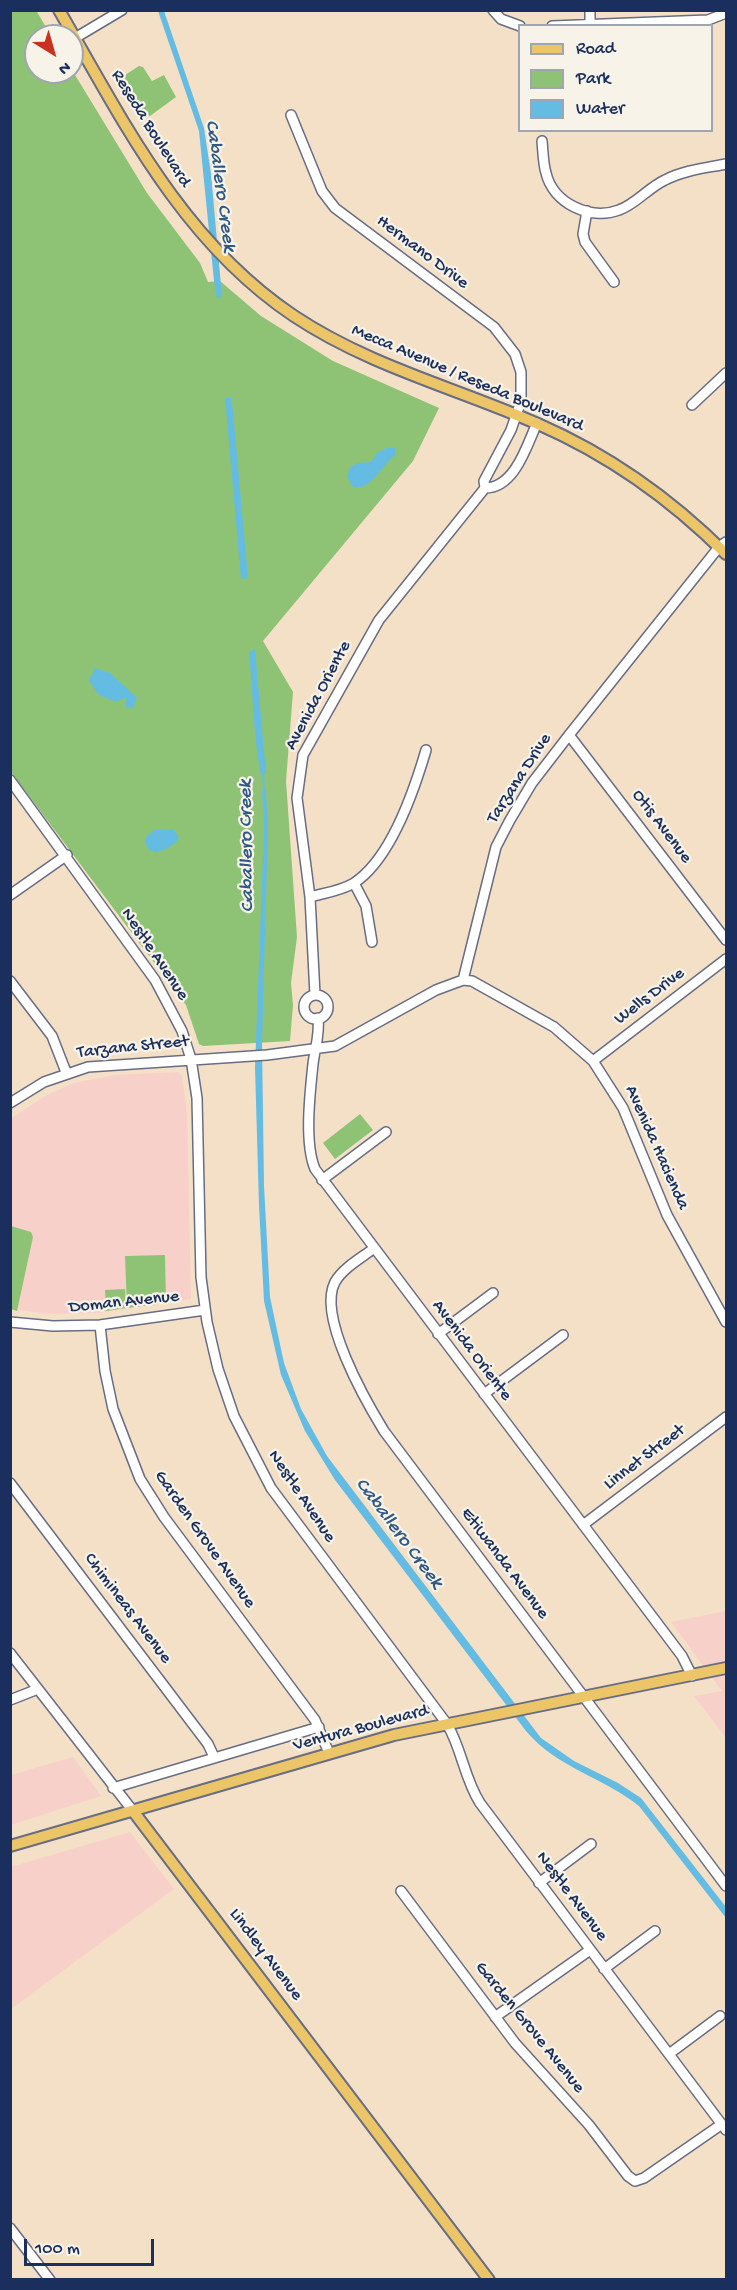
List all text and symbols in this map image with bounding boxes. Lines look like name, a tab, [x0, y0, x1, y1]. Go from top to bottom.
north arrow	[24, 24, 84, 84]
legend	[518, 24, 713, 132]
text: Road	[576, 39, 615, 60]
text: N	[54, 56, 74, 78]
street label: Reseda Boulevard	[105, 66, 195, 192]
text: Park	[576, 69, 610, 90]
text: Water	[576, 99, 624, 120]
water label: Caballero Creek	[198, 119, 240, 253]
street label: Hermano Drive	[372, 211, 472, 295]
street label: Mecca Avenue / Reseda Boulevard	[348, 320, 586, 438]
street label: Avenida Oriente	[281, 638, 357, 754]
street label: Tarzana Drive	[483, 730, 557, 828]
water label: Caballero Creek	[235, 780, 261, 912]
street label: Otis Avenue	[626, 786, 696, 868]
street label: Nestle Avenue	[115, 905, 193, 1005]
street label: Wells Drive	[610, 964, 690, 1030]
street label: Tarzana Street	[76, 1031, 190, 1065]
street label: Avenida Hacienda	[619, 1083, 693, 1213]
street label: Doman Avenue	[68, 1286, 180, 1320]
street label: Avenida Oriente	[426, 1296, 516, 1406]
street label: Linnet Street	[600, 1420, 690, 1496]
street label: Nestle Avenue	[262, 1447, 340, 1547]
street label: Garden Grove Avenue	[148, 1467, 260, 1613]
water label: Caballero Creek	[349, 1474, 447, 1594]
street label: Etiwanda Avenue	[455, 1504, 553, 1624]
street label: Chimineas Avenue	[78, 1549, 176, 1669]
street label: Ventura Boulevard	[291, 1701, 431, 1757]
street label: Nestle Avenue	[530, 1848, 612, 1946]
street label: Lindley Avenue	[223, 1905, 307, 2005]
street label: Garden Grove Avenue	[469, 1958, 589, 2098]
scale bar	[27, 2227, 158, 2265]
text: 100 m	[35, 2239, 80, 2260]

